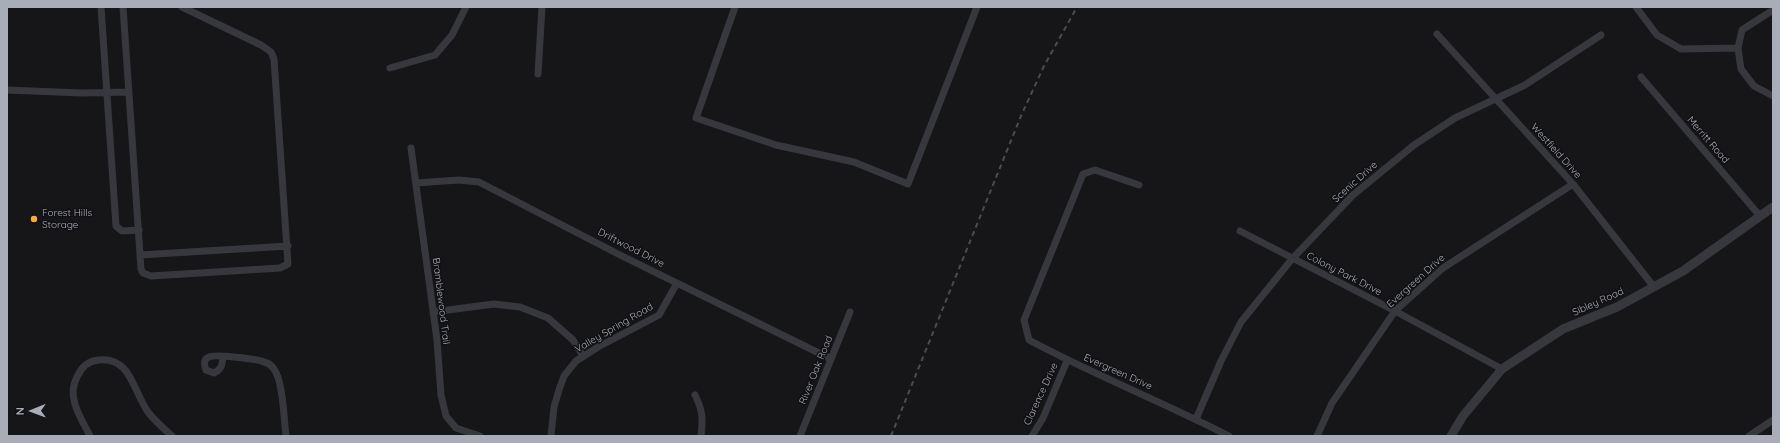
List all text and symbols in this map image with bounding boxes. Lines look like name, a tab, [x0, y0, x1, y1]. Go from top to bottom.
street label: Merritt Road	[1684, 114, 1732, 166]
street label: Westfield Drive	[1528, 121, 1584, 181]
street label: Scenic Drive	[1330, 159, 1380, 205]
place label: Forest Hills Storage	[42, 207, 92, 230]
marker: Forest Hills Storage	[29, 214, 39, 224]
street label: Driftwood Drive	[596, 226, 666, 270]
street label: Colony Park Drive	[1304, 250, 1384, 298]
street label: Evergreen Drive	[1385, 252, 1447, 310]
street label: Bramblewood Trail	[430, 257, 452, 345]
street label: Sibley Road	[1571, 285, 1625, 319]
street label: Valley Spring Road	[573, 301, 655, 355]
street label: River Oak Road	[797, 334, 835, 406]
street label: Evergreen Drive	[1082, 351, 1154, 393]
street label: Clarence Drive	[1021, 361, 1061, 427]
north arrow	[12, 391, 52, 431]
text: N	[13, 407, 27, 415]

